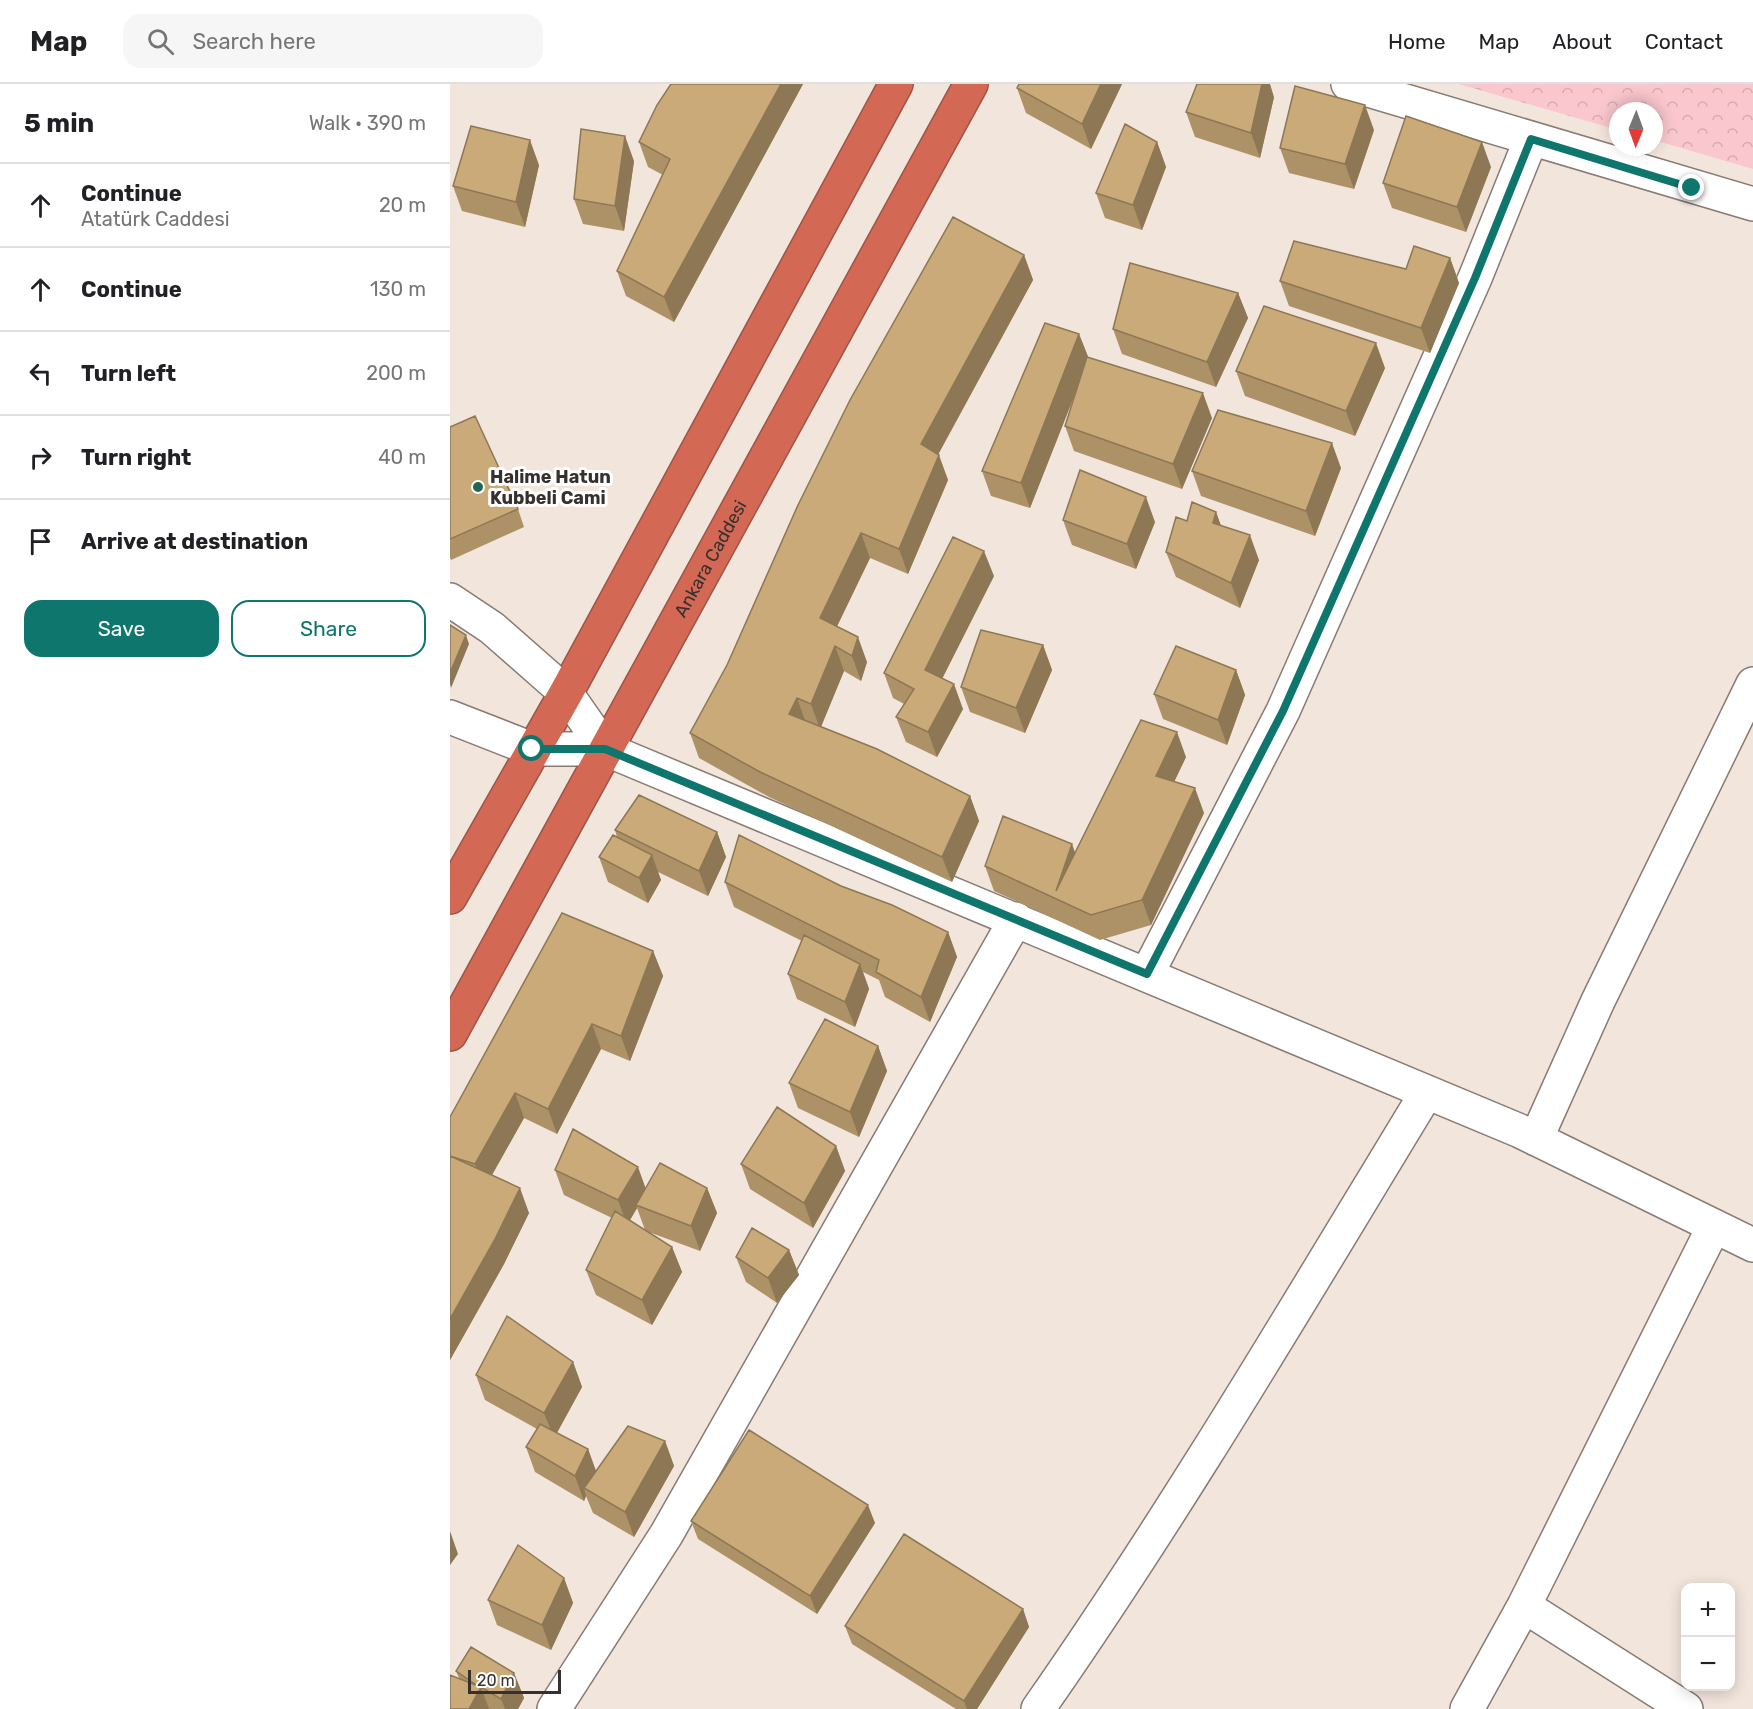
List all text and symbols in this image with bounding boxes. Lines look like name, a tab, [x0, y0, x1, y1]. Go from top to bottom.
search box	[123, 14, 543, 68]
text: Map	[30, 25, 87, 58]
icon: search	[144, 25, 177, 58]
text: Search here	[192, 28, 316, 55]
text: Home	[1388, 29, 1445, 54]
text: Map	[1478, 29, 1519, 54]
text: About	[1552, 29, 1612, 54]
text: Contact	[1645, 29, 1723, 54]
north arrow	[1609, 102, 1663, 156]
text: 5 min	[24, 108, 94, 139]
text: Walk · 390 m	[309, 111, 426, 135]
route end	[1678, 174, 1704, 200]
text: Continue	[81, 180, 182, 207]
icon: ahead	[24, 189, 57, 222]
text: 20 m	[379, 193, 426, 217]
text: Atatürk Caddesi	[81, 207, 230, 231]
icon: ahead	[24, 273, 57, 306]
text: Continue	[81, 276, 182, 303]
text: 130 m	[370, 277, 426, 301]
icon: left	[24, 357, 57, 390]
text: Turn left	[81, 360, 176, 387]
text: 200 m	[366, 361, 426, 385]
icon: right	[24, 441, 57, 474]
text: Turn right	[81, 444, 191, 471]
text: 40 m	[378, 445, 426, 469]
place label: Halime Hatun Kubbeli Cami	[490, 466, 611, 509]
marker: Halime Hatun Kubbeli Cami	[471, 480, 485, 494]
street label: Ankara Caddesi	[670, 496, 752, 621]
icon: arrive	[24, 525, 57, 558]
text: Arrive at destination	[81, 528, 308, 555]
button: Save	[24, 600, 219, 657]
button: Share	[231, 600, 426, 657]
route start	[518, 735, 544, 761]
map controls	[1681, 1583, 1735, 1691]
button: +	[1681, 1583, 1735, 1637]
button: −	[1681, 1637, 1735, 1691]
scale bar	[468, 1667, 561, 1694]
text: 20 m	[477, 1671, 515, 1690]

